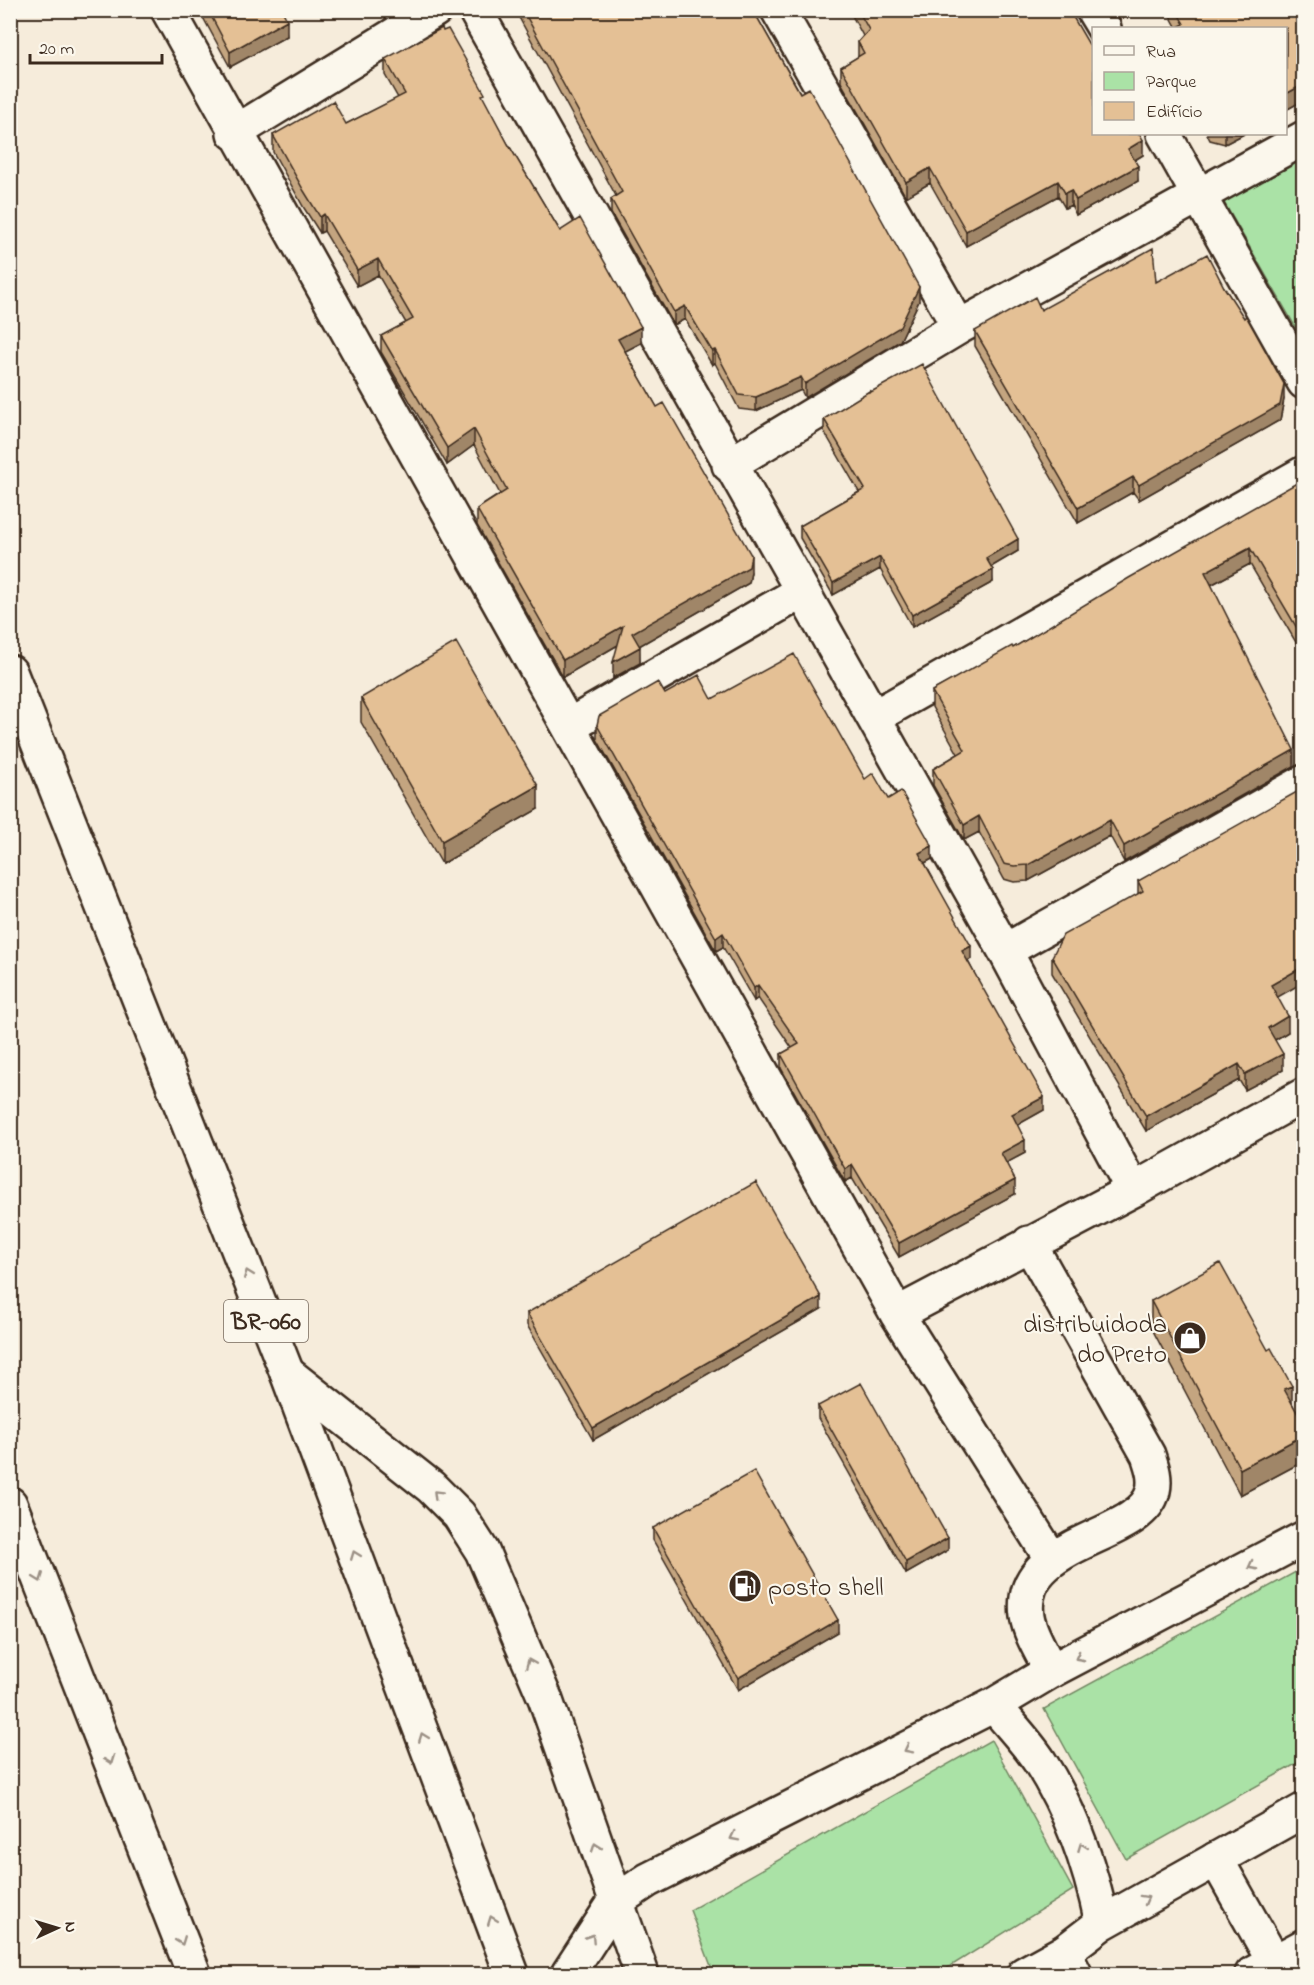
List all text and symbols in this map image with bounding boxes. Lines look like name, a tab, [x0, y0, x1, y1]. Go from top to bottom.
scale bar	[30, 27, 162, 65]
legend	[1092, 27, 1287, 135]
text: 20 m	[39, 37, 74, 63]
text: Rua	[1146, 40, 1176, 66]
text: Parque	[1146, 70, 1197, 96]
text: Edifício	[1146, 100, 1202, 126]
one-way arrow	[242, 1270, 255, 1280]
road number: BR-060	[224, 1300, 308, 1342]
place label: distribuidoda do Preto	[1023, 1307, 1167, 1375]
shop icon: distribuidoda do Preto	[1172, 1320, 1208, 1356]
one-way arrow	[434, 1490, 444, 1501]
one-way arrow	[349, 1550, 362, 1560]
one-way arrow	[1247, 1559, 1258, 1570]
fuel station icon: posto shell	[727, 1568, 763, 1604]
place label: posto shell	[768, 1570, 884, 1608]
one-way arrow	[32, 1572, 45, 1583]
one-way arrow	[1075, 1650, 1086, 1661]
one-way arrow	[525, 1659, 537, 1670]
one-way arrow	[418, 1732, 430, 1743]
one-way arrow	[903, 1742, 914, 1753]
one-way arrow	[103, 1753, 115, 1764]
one-way arrow	[729, 1830, 740, 1841]
one-way arrow	[590, 1842, 603, 1853]
one-way arrow	[1077, 1842, 1089, 1853]
one-way arrow	[1138, 1895, 1149, 1907]
north arrow	[27, 1898, 87, 1958]
one-way arrow	[486, 1915, 499, 1926]
text: N	[58, 1921, 82, 1934]
one-way arrow	[584, 1934, 596, 1944]
one-way arrow	[174, 1935, 186, 1946]

